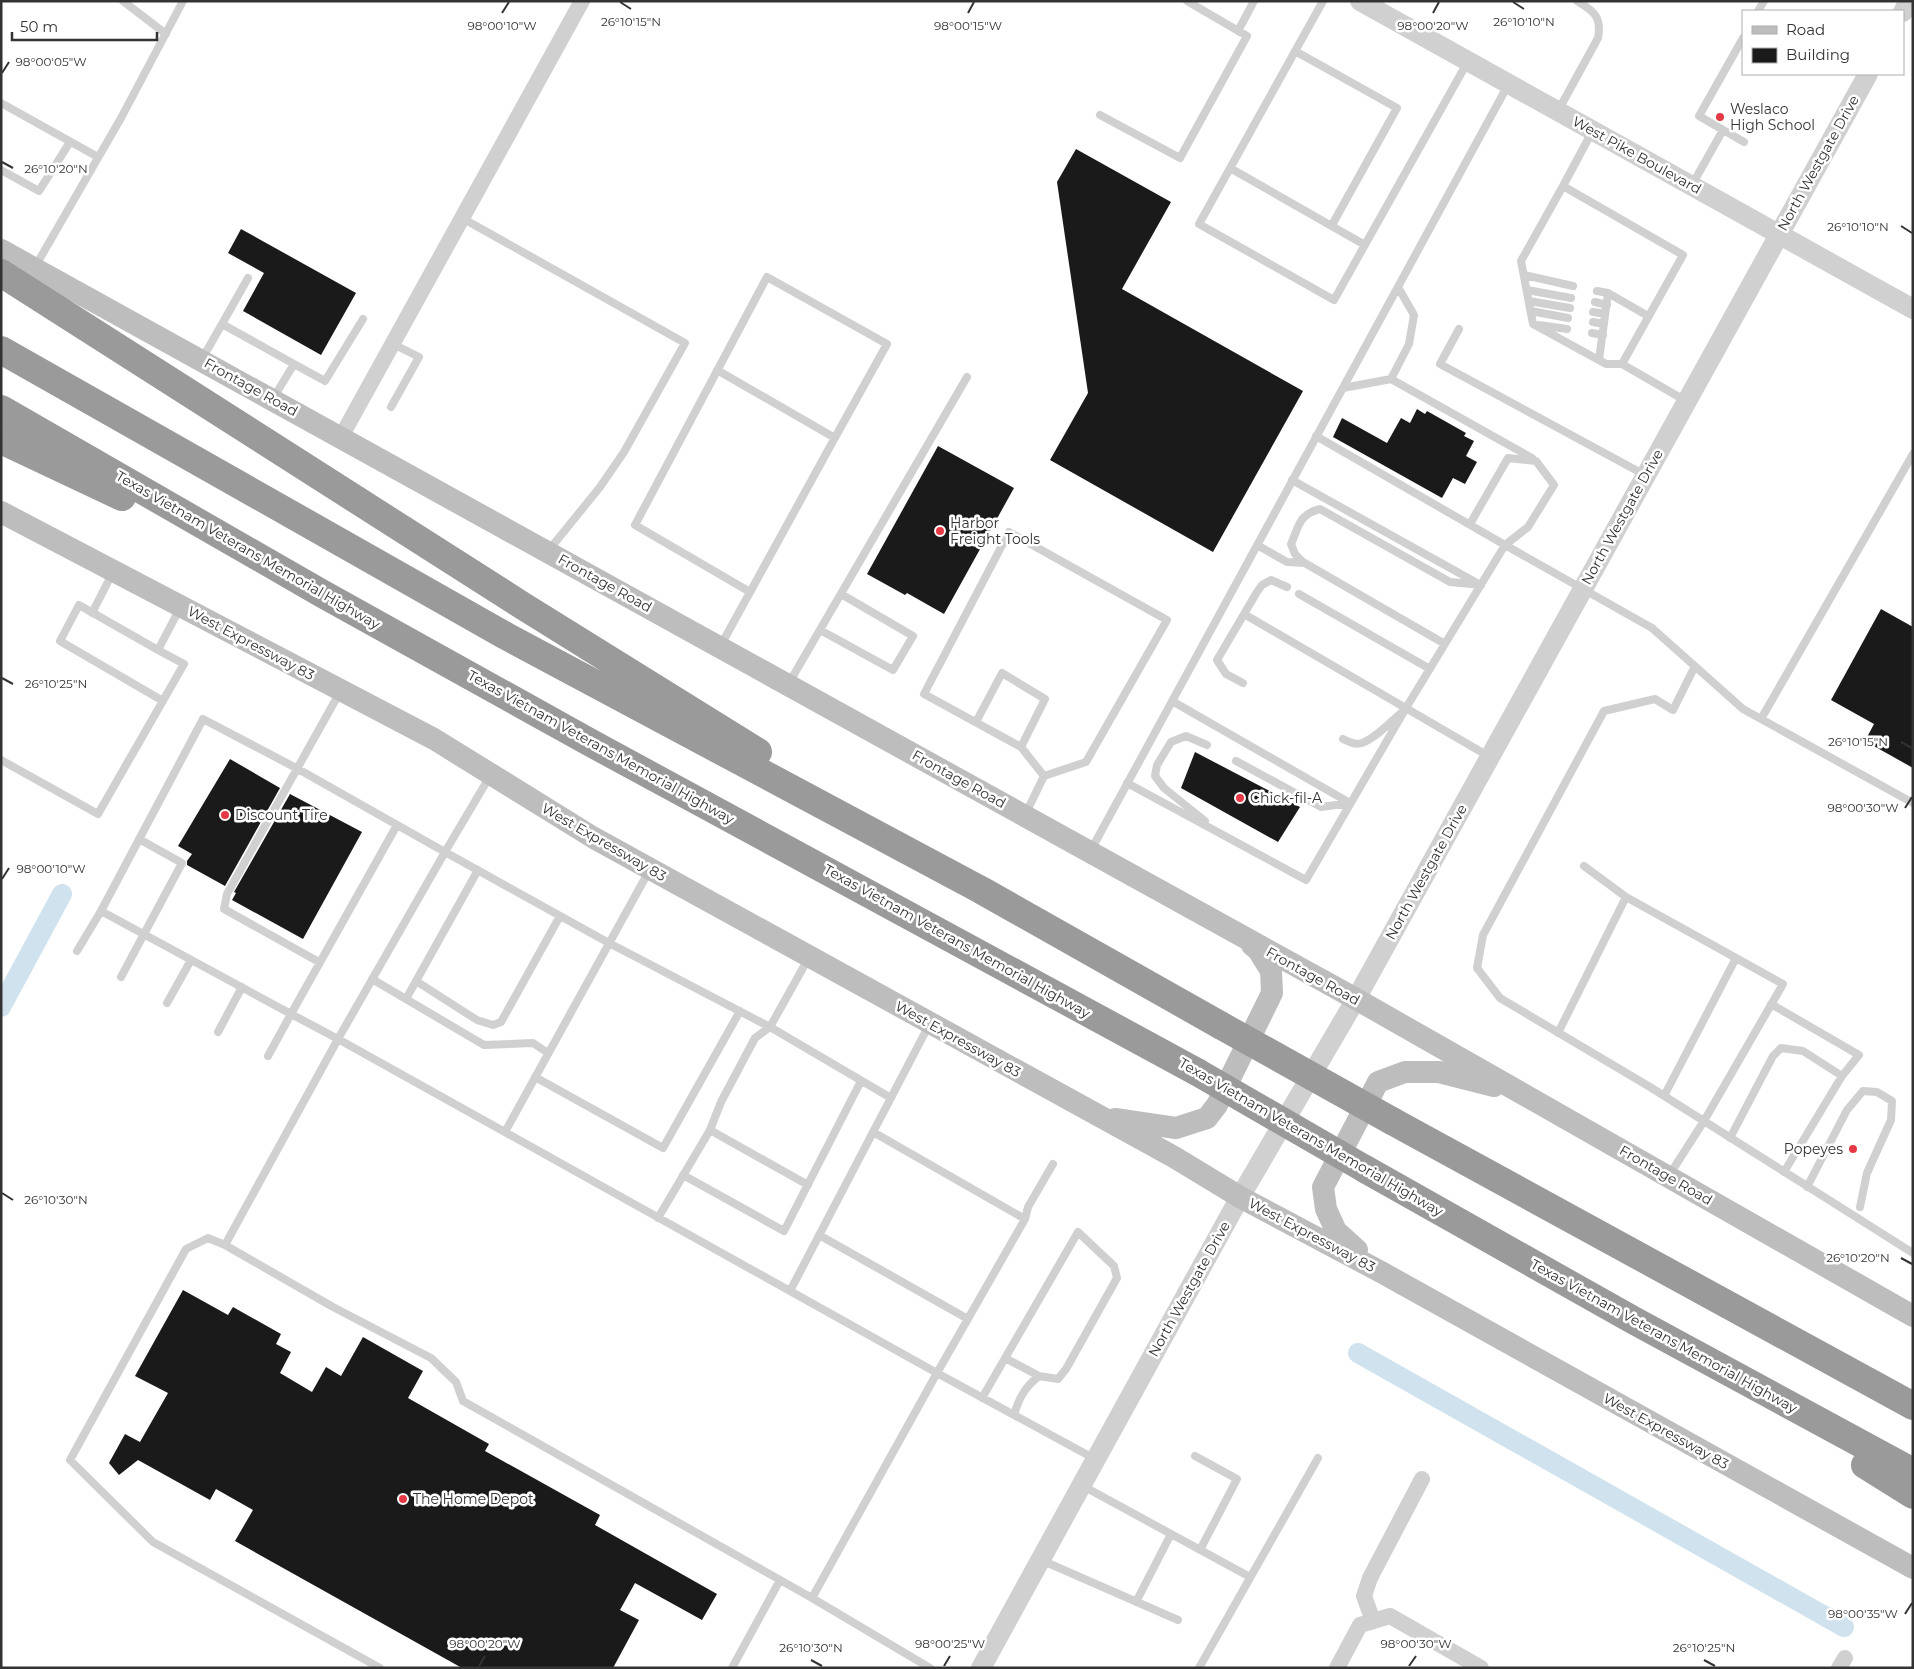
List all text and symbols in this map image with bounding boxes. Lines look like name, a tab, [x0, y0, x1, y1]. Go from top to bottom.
scale bar	[12, 10, 158, 42]
legend	[1742, 10, 1904, 75]
text: 26°10'15"N	[601, 14, 661, 29]
text: 26°10'10"N	[1493, 14, 1555, 29]
text: 50 m	[20, 17, 58, 36]
text: 98°00'10"W	[467, 18, 537, 33]
text: 98°00'15"W	[934, 18, 1002, 33]
text: 98°00'20"W	[1397, 18, 1469, 33]
text: Road	[1786, 20, 1825, 39]
text: Building	[1786, 45, 1850, 64]
text: 98°00'05"W	[15, 54, 87, 69]
street label: North Westgate Drive	[1773, 92, 1863, 234]
place label: Weslaco High School	[1730, 100, 1815, 134]
marker: Weslaco High School	[1714, 111, 1726, 123]
street label: West Pike Boulevard	[1569, 112, 1705, 198]
text: 26°10'20"N	[24, 161, 88, 176]
text: 26°10'10"N	[1827, 219, 1889, 234]
street label: Frontage Road	[201, 354, 301, 420]
street label: North Westgate Drive	[1577, 446, 1667, 588]
street label: Texas Vietnam Veterans Memorial Highway	[113, 467, 384, 633]
place label: Harbor Freight Tools	[950, 514, 1040, 548]
marker: Harbor Freight Tools	[934, 525, 946, 537]
street label: Frontage Road	[555, 550, 655, 616]
street label: West Expressway 83	[184, 602, 318, 684]
street label: Texas Vietnam Veterans Memorial Highway	[465, 666, 738, 828]
text: 26°10'25"N	[25, 676, 87, 691]
text: 26°10'15"N	[1828, 734, 1888, 749]
street label: Frontage Road	[909, 746, 1009, 812]
place label: Chick-fil-A	[1250, 789, 1323, 807]
marker: Chick-fil-A	[1234, 792, 1246, 804]
street label: West Expressway 83	[538, 799, 670, 885]
text: 98°00'30"W	[1827, 800, 1899, 815]
street label: North Westgate Drive	[1381, 801, 1471, 943]
place label: Discount Tire	[235, 806, 328, 824]
marker: Discount Tire	[219, 809, 231, 821]
street label: Texas Vietnam Veterans Memorial Highway	[821, 860, 1094, 1022]
text: 98°00'10"W	[16, 861, 86, 876]
street label: Frontage Road	[1263, 943, 1363, 1009]
street label: West Expressway 83	[892, 997, 1024, 1081]
street label: Texas Vietnam Veterans Memorial Highway	[1176, 1054, 1447, 1220]
place label: Popeyes	[1784, 1140, 1843, 1158]
street label: Frontage Road	[1616, 1141, 1716, 1209]
marker: Popeyes	[1847, 1143, 1859, 1155]
text: 26°10'30"N	[24, 1192, 88, 1207]
street label: West Expressway 83	[1245, 1194, 1379, 1276]
street label: North Westgate Drive	[1144, 1218, 1234, 1360]
text: 26°10'20"N	[1826, 1250, 1890, 1265]
street label: Texas Vietnam Veterans Memorial Highway	[1528, 1255, 1801, 1417]
street label: West Expressway 83	[1600, 1389, 1732, 1473]
place label: The Home Depot	[413, 1490, 534, 1508]
marker: The Home Depot	[397, 1493, 409, 1505]
text: 98°00'35"W	[1828, 1606, 1898, 1621]
text: 98°00'20"W	[449, 1636, 521, 1651]
text: 98°00'25"W	[915, 1636, 985, 1651]
text: 98°00'30"W	[1380, 1636, 1452, 1651]
text: 26°10'30"N	[779, 1640, 843, 1655]
text: 26°10'25"N	[1673, 1640, 1735, 1655]

